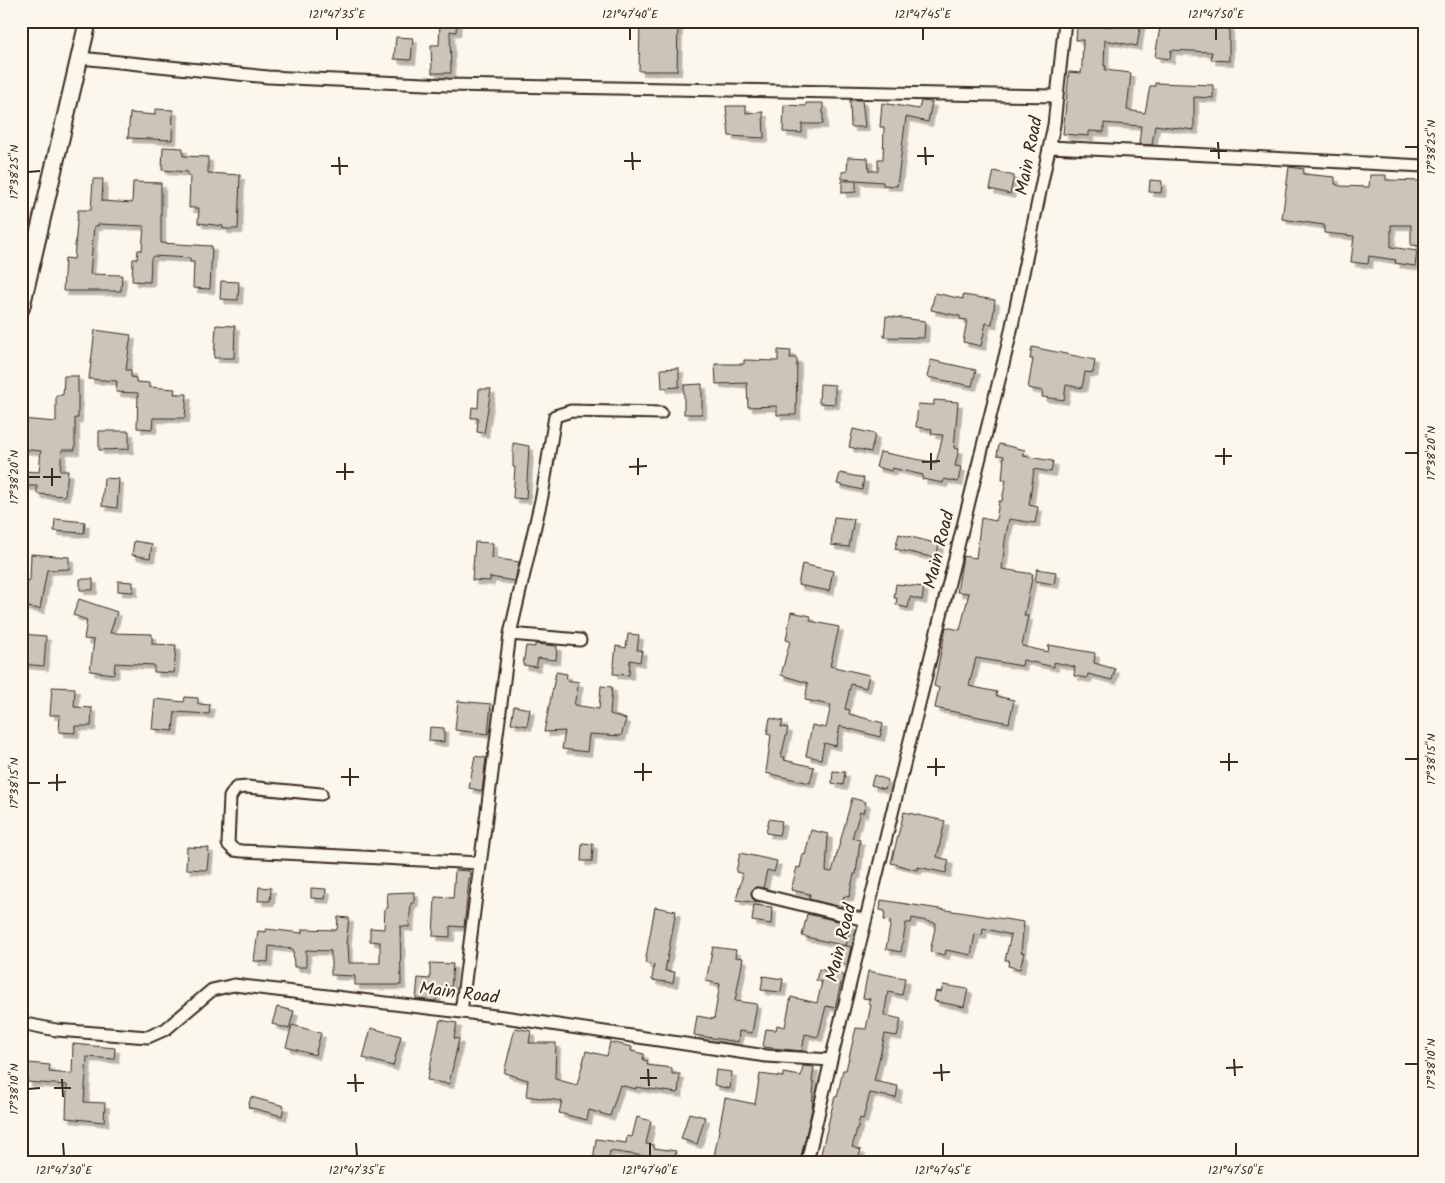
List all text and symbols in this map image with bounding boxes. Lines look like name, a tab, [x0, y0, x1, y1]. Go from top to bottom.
text: 121°47'35"E	[309, 5, 366, 24]
text: 121°47'40"E	[602, 5, 659, 24]
text: 121°47'45"E	[895, 5, 952, 24]
text: 121°47'50"E	[1188, 5, 1245, 24]
street label: Main Road	[1008, 113, 1052, 198]
text: 17°38'25"N	[1422, 120, 1441, 174]
text: 17°38'25"N	[5, 145, 24, 199]
text: 17°38'20"N	[1422, 426, 1441, 480]
text: 17°38'20"N	[5, 450, 24, 504]
street label: Main Road	[916, 507, 964, 592]
text: 17°38'15"N	[1422, 733, 1441, 785]
text: 17°38'15"N	[5, 757, 24, 809]
street label: Main Road	[818, 900, 866, 985]
street label: Main Road	[418, 975, 501, 1013]
text: 17°38'10"N	[1422, 1038, 1441, 1090]
text: 17°38'10"N	[5, 1063, 24, 1115]
text: 121°47'30"E	[36, 1161, 93, 1180]
text: 121°47'35"E	[329, 1161, 386, 1180]
text: 121°47'40"E	[622, 1161, 679, 1180]
text: 121°47'45"E	[915, 1161, 972, 1180]
text: 121°47'50"E	[1208, 1161, 1265, 1180]

